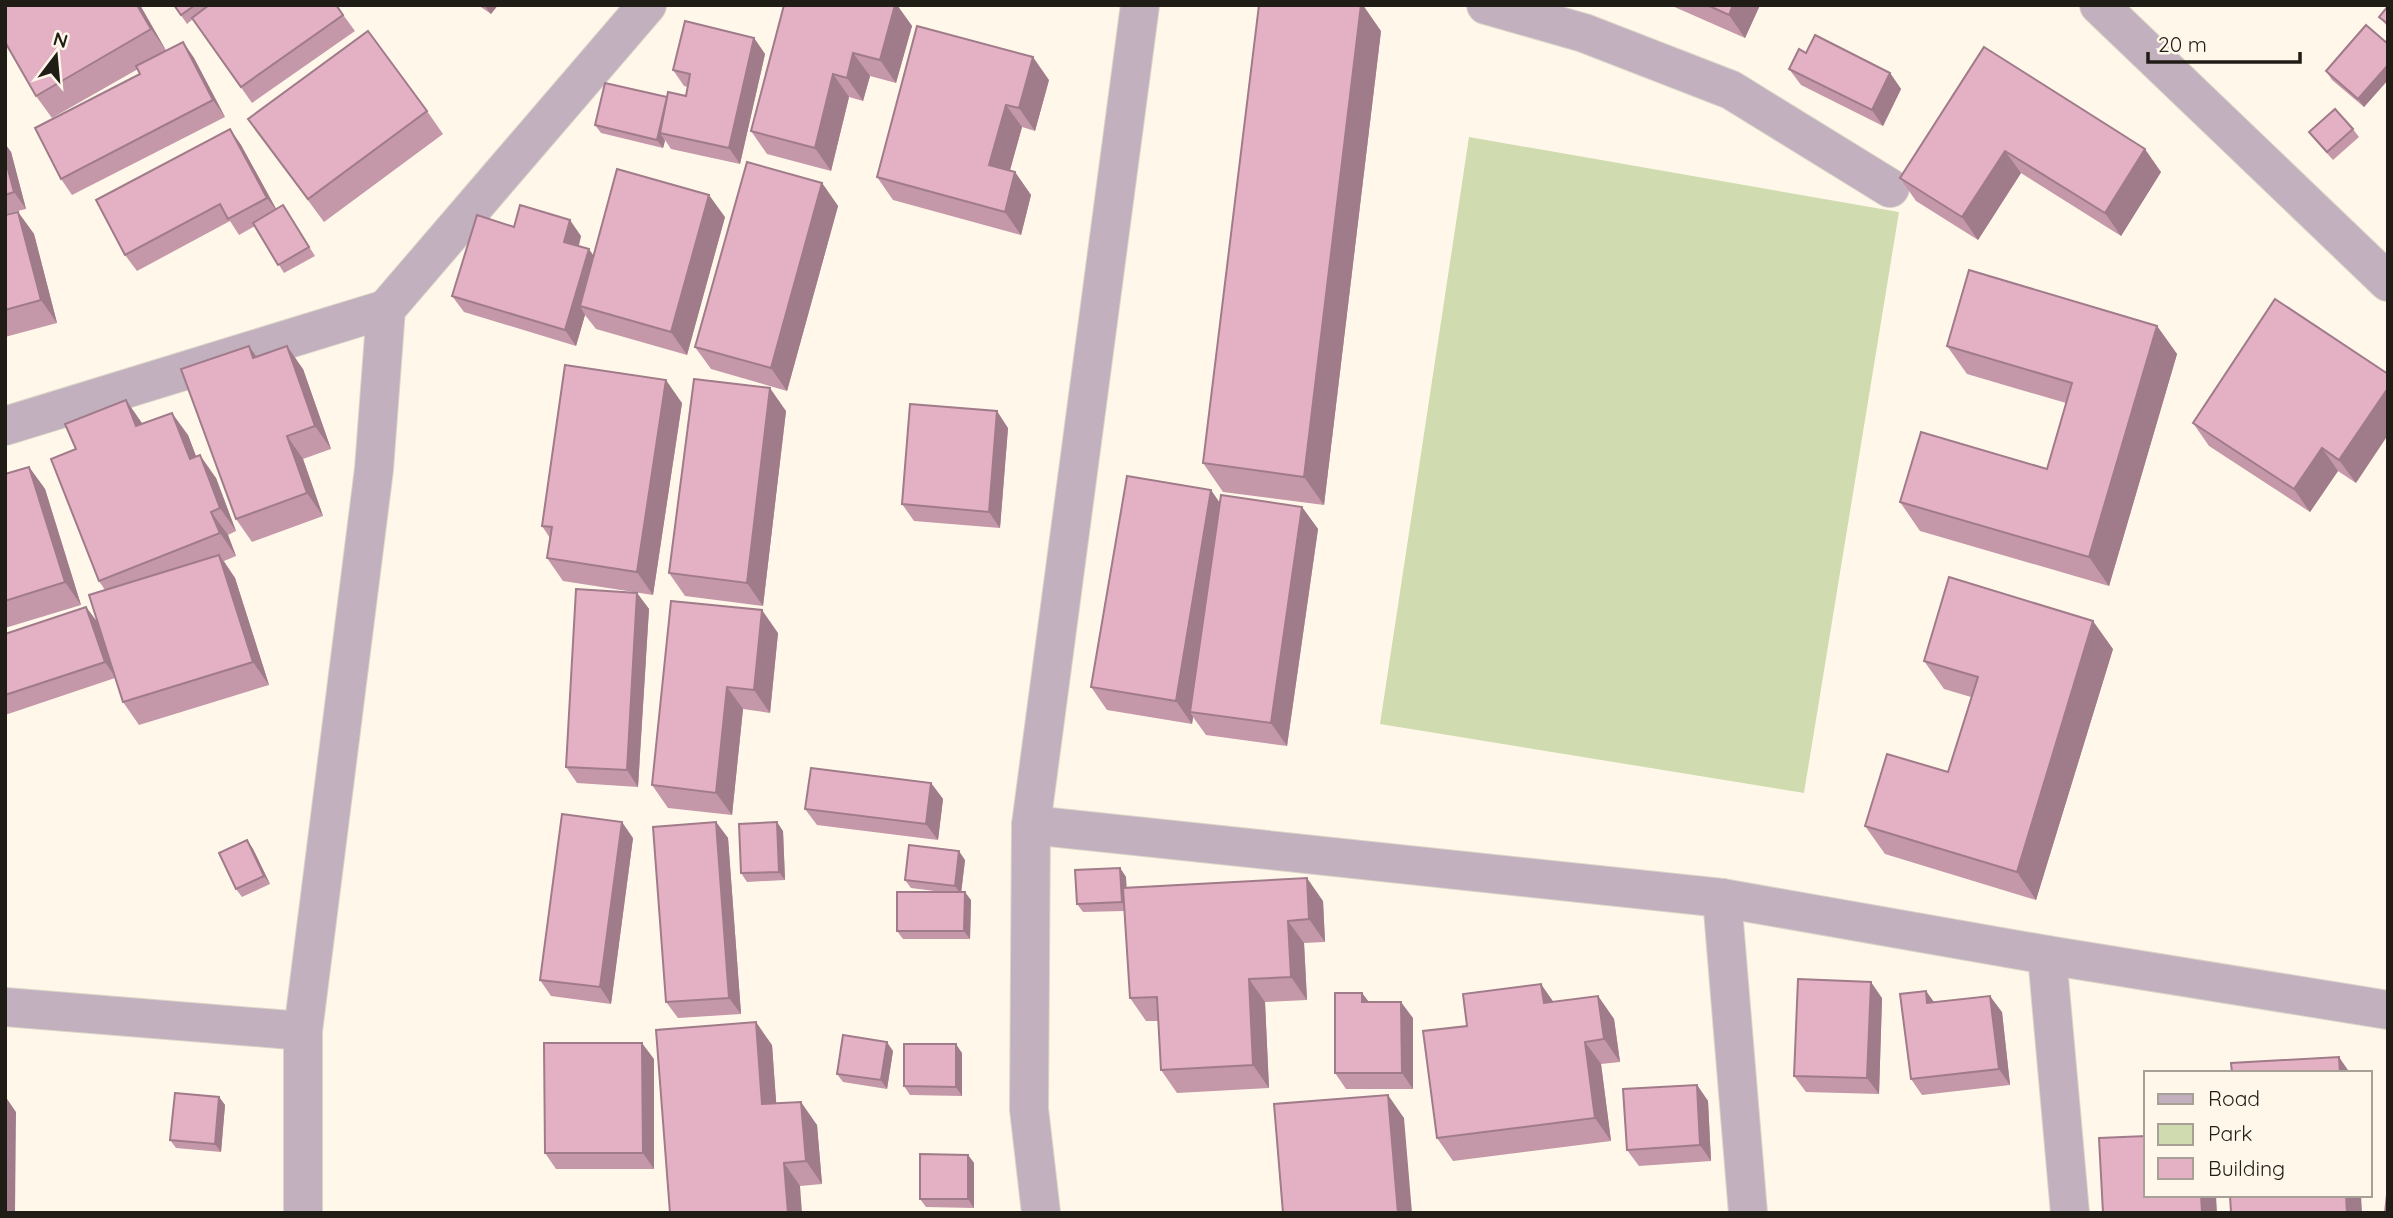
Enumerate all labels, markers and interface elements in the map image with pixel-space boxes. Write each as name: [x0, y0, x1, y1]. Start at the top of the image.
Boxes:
north arrow: [21, 21, 91, 91]
scale bar: [2148, 21, 2300, 65]
text: N: [51, 26, 71, 53]
text: 20 m: [2158, 31, 2207, 57]
legend: [2144, 1071, 2372, 1197]
text: Road: [2208, 1085, 2260, 1111]
text: Park: [2208, 1120, 2252, 1146]
text: Building: [2208, 1155, 2285, 1181]

